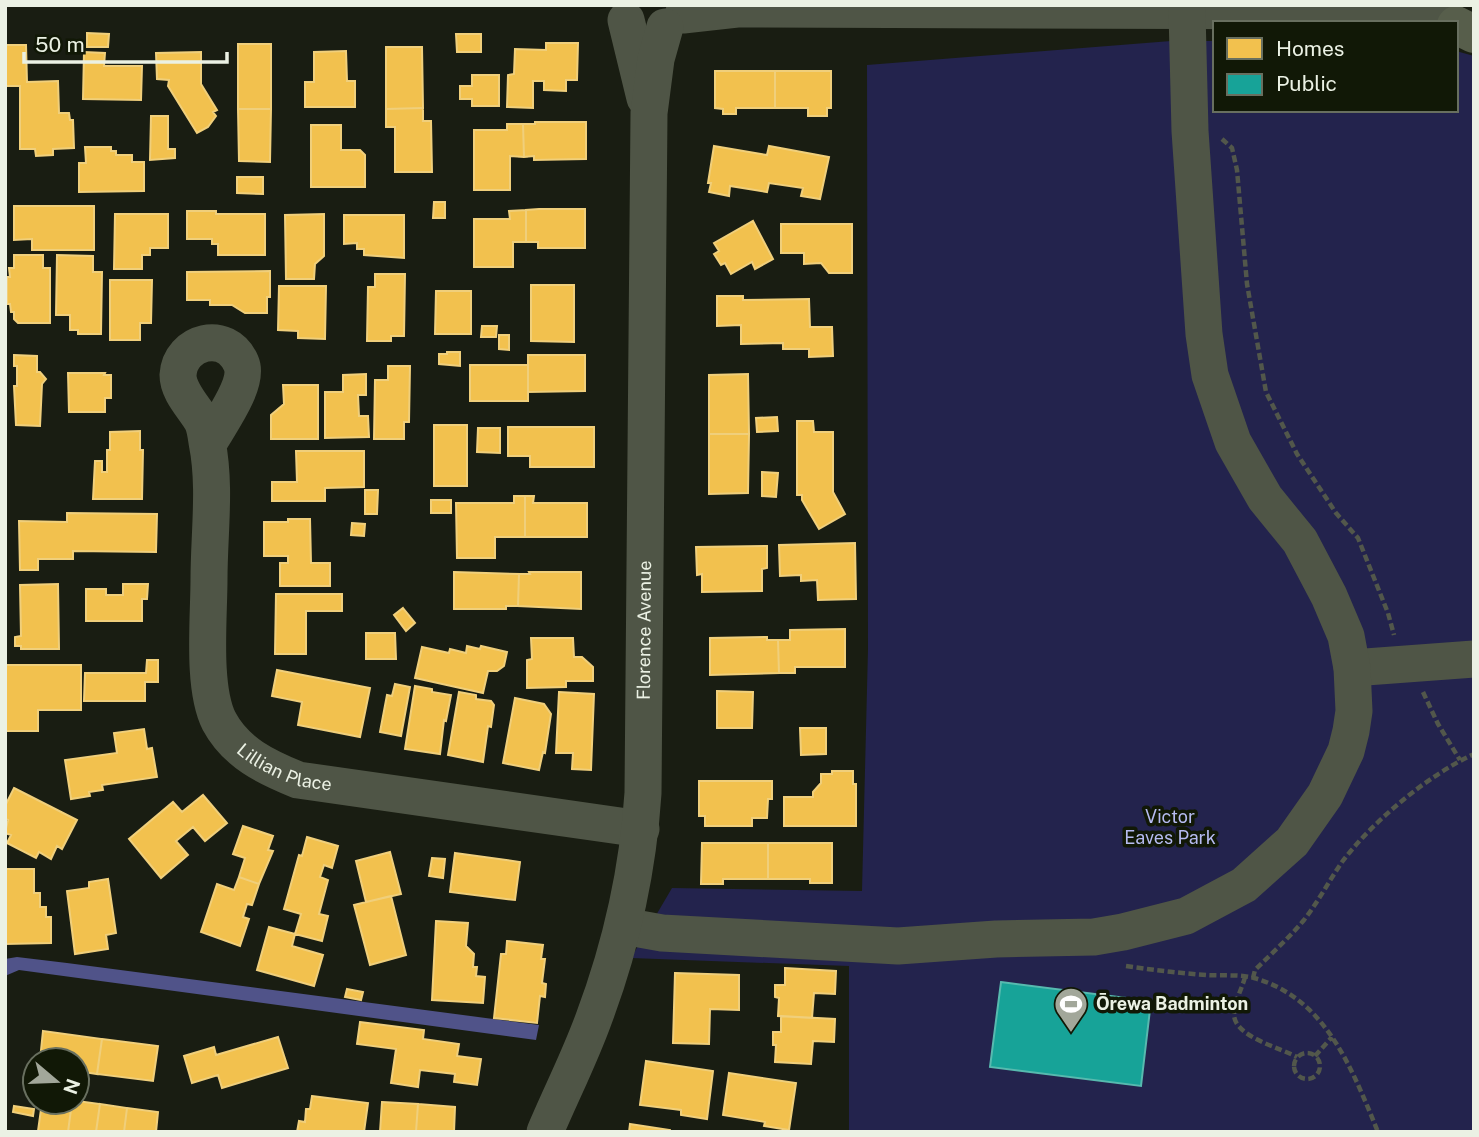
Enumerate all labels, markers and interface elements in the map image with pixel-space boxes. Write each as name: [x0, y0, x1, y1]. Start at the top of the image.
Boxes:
scale bar: [24, 21, 228, 65]
legend: [1213, 21, 1458, 112]
text: 50 m: [35, 32, 85, 57]
text: Homes: [1276, 36, 1344, 61]
text: Public: [1276, 71, 1337, 96]
street label: Florence Avenue: [633, 560, 655, 700]
street label: Lillian Place: [233, 739, 333, 795]
park label: Victor Eaves Park: [1124, 806, 1216, 848]
sports icon: Ōrewa Badminton: [1052, 985, 1090, 1034]
place label: Ōrewa Badminton: [1096, 993, 1248, 1014]
north arrow: [21, 1046, 91, 1116]
text: N: [59, 1076, 85, 1097]

